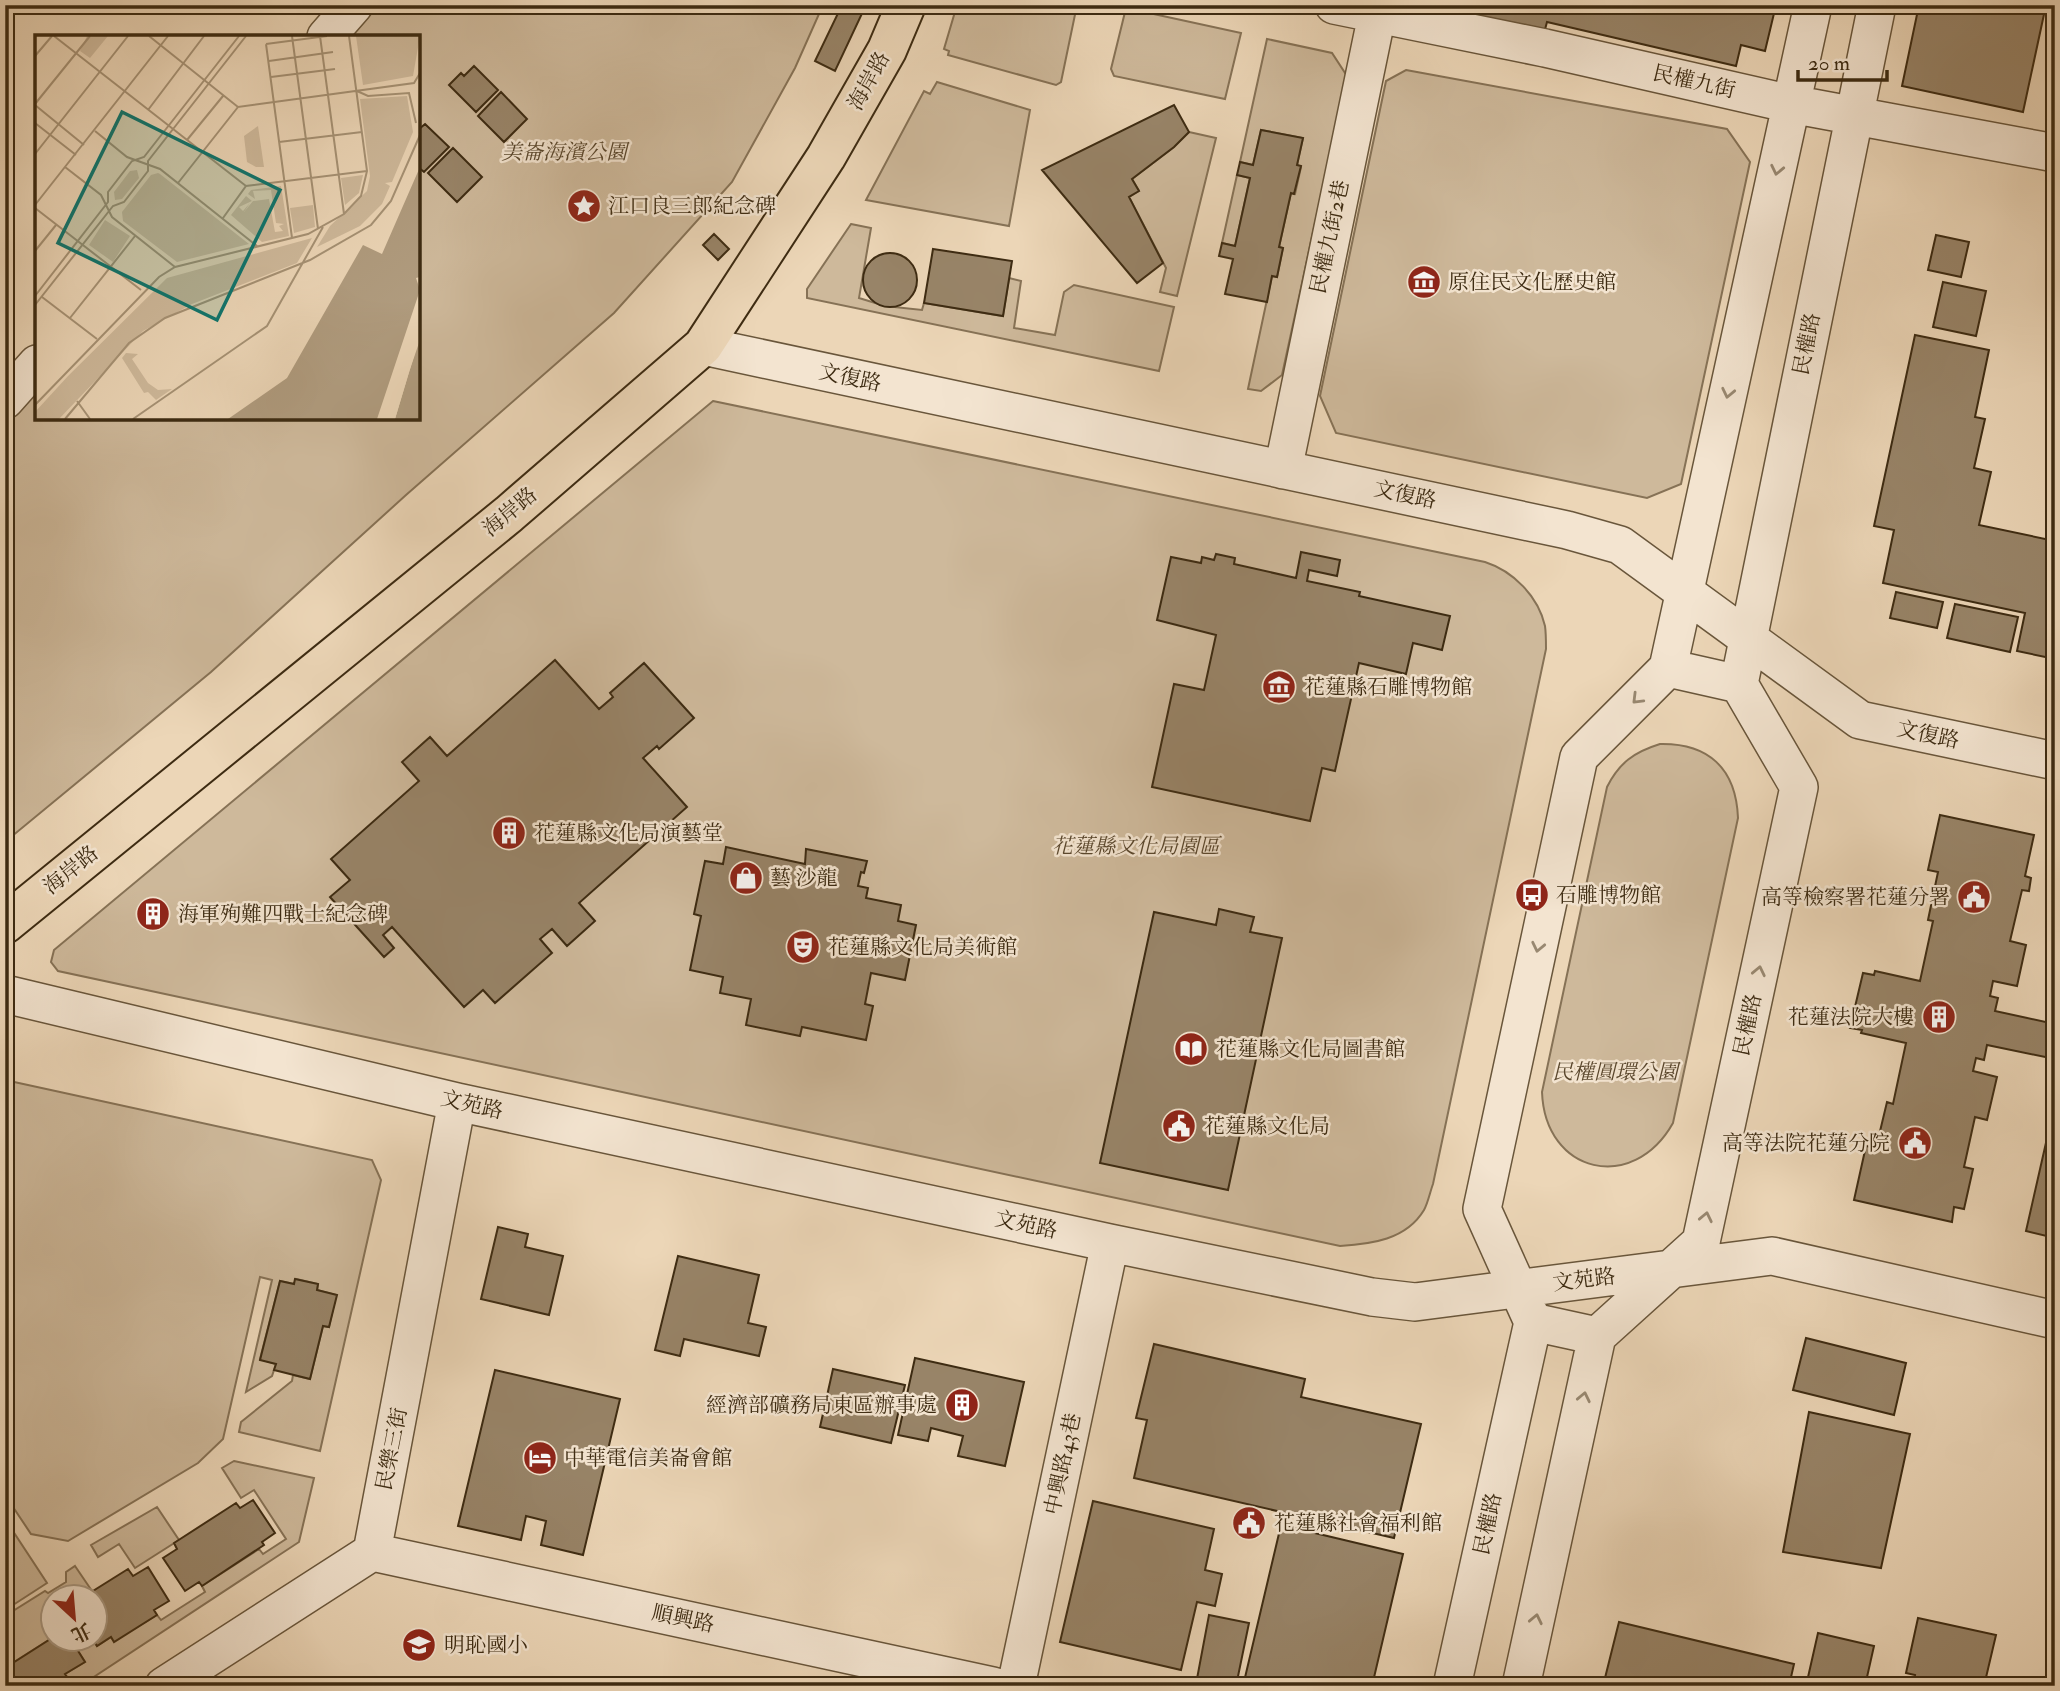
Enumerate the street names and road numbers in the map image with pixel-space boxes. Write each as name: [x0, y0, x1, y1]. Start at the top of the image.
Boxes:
street label: 海岸路: [842, 47, 896, 115]
street label: 民權九街: [1650, 59, 1738, 105]
street label: 民權九街2巷: [1305, 178, 1355, 296]
street label: 民權路: [1788, 311, 1826, 377]
street label: 文復路: [816, 358, 884, 398]
street label: 文復路: [1371, 475, 1439, 515]
street label: 海岸路: [477, 481, 543, 543]
street label: 文復路: [1894, 715, 1962, 755]
street label: 海岸路: [38, 840, 104, 900]
street label: 民權路: [1728, 991, 1768, 1059]
street label: 文苑路: [438, 1085, 506, 1125]
street label: 文苑路: [992, 1205, 1060, 1245]
street label: 文苑路: [1551, 1263, 1617, 1297]
street label: 民樂三街: [371, 1405, 413, 1493]
street label: 中興路43巷: [1039, 1411, 1087, 1517]
street label: 民權路: [1468, 1490, 1508, 1558]
street label: 順興路: [649, 1599, 717, 1639]

